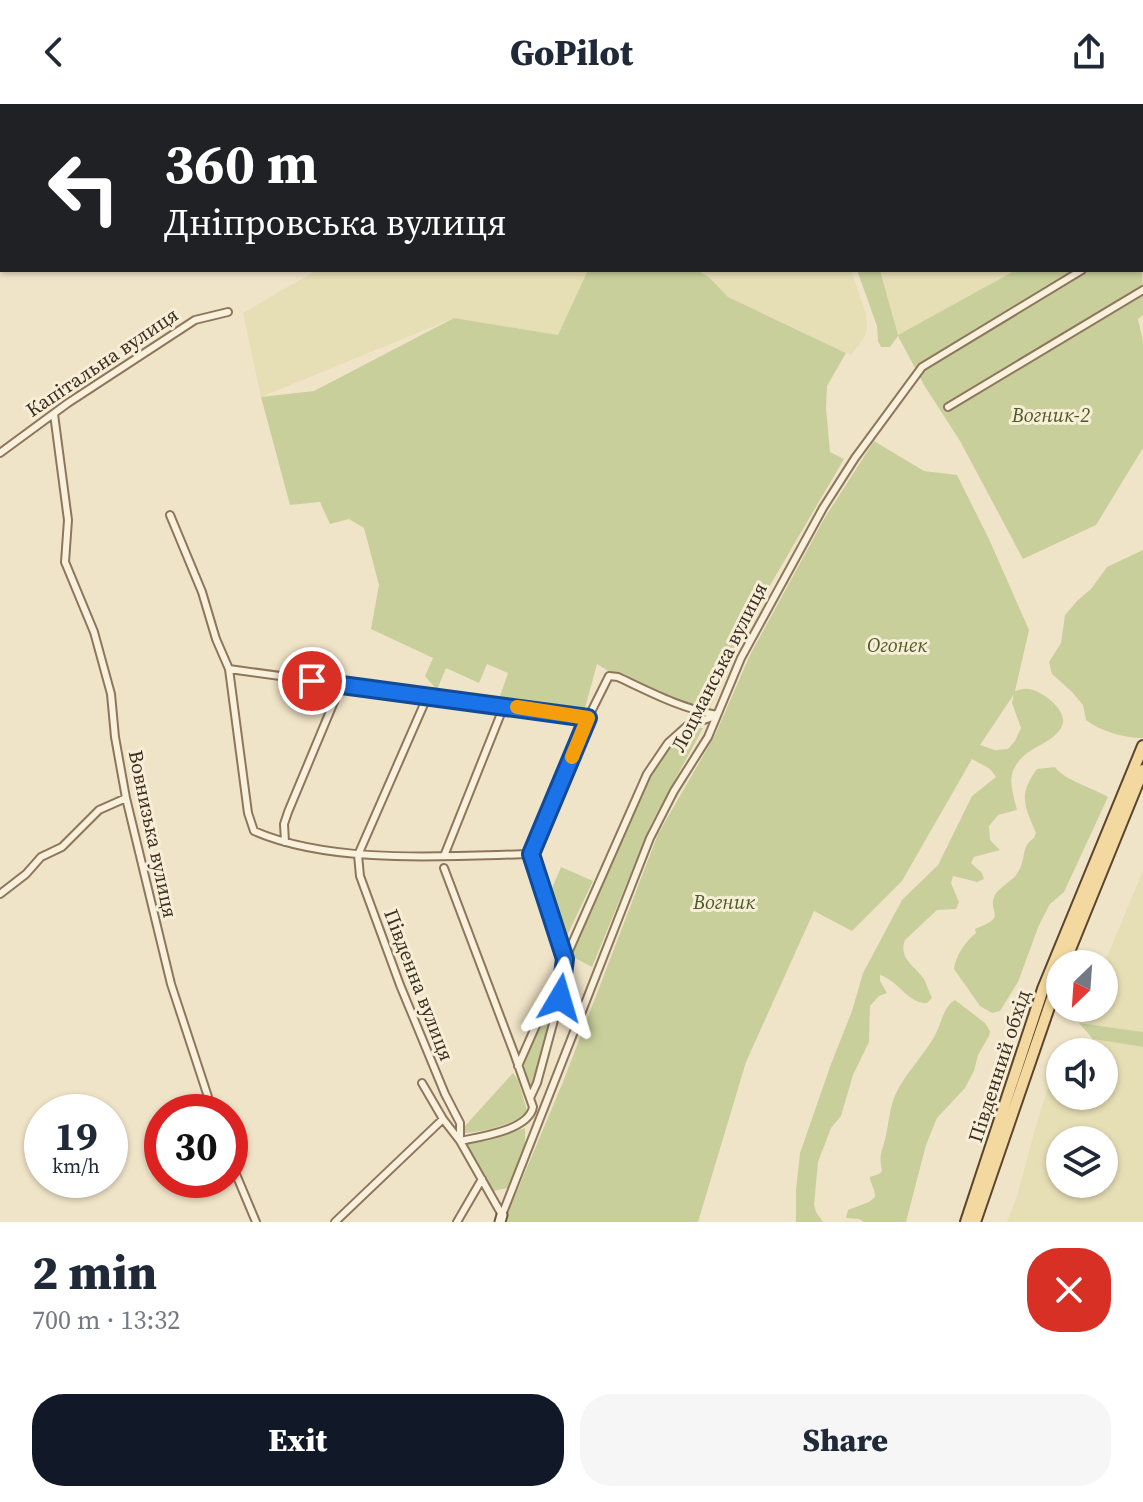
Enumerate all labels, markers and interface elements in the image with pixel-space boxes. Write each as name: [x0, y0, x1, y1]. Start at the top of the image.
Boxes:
text: GoPilot: [510, 28, 633, 77]
icon: back: [32, 30, 76, 74]
icon: share: [1067, 30, 1111, 74]
text: 360 m: [164, 125, 318, 202]
icon: left: [32, 136, 136, 240]
text: Дніпровська вулиця: [164, 198, 507, 247]
street label: Капітальна вулиця: [20, 301, 184, 423]
park label: Вогник-2: [1011, 401, 1090, 429]
street label: Лоцманська вулиця: [664, 577, 774, 757]
park label: Огонек: [867, 631, 927, 659]
pin: [278, 647, 346, 715]
icon: arrive: [290, 659, 334, 703]
street label: Вовнизька вулиця: [122, 748, 184, 920]
park label: Вогник: [692, 888, 755, 916]
street label: Південна вулиця: [377, 905, 461, 1065]
north arrow: [1046, 950, 1118, 1022]
map controls: [1046, 950, 1118, 1198]
position arrow: [518, 956, 602, 1040]
street label: Південний обхід: [961, 986, 1037, 1146]
button: sound: [1046, 1038, 1118, 1110]
speed limit sign: 30: [144, 1094, 248, 1198]
text: 19: [54, 1109, 98, 1163]
button: layers: [1046, 1126, 1118, 1198]
text: km/h: [52, 1152, 100, 1180]
text: 2 min: [32, 1239, 157, 1305]
button: close: [1027, 1248, 1111, 1332]
text: 700 m · 13:32: [32, 1302, 180, 1338]
button: Exit: [32, 1394, 564, 1486]
button: Share: [580, 1394, 1111, 1486]

